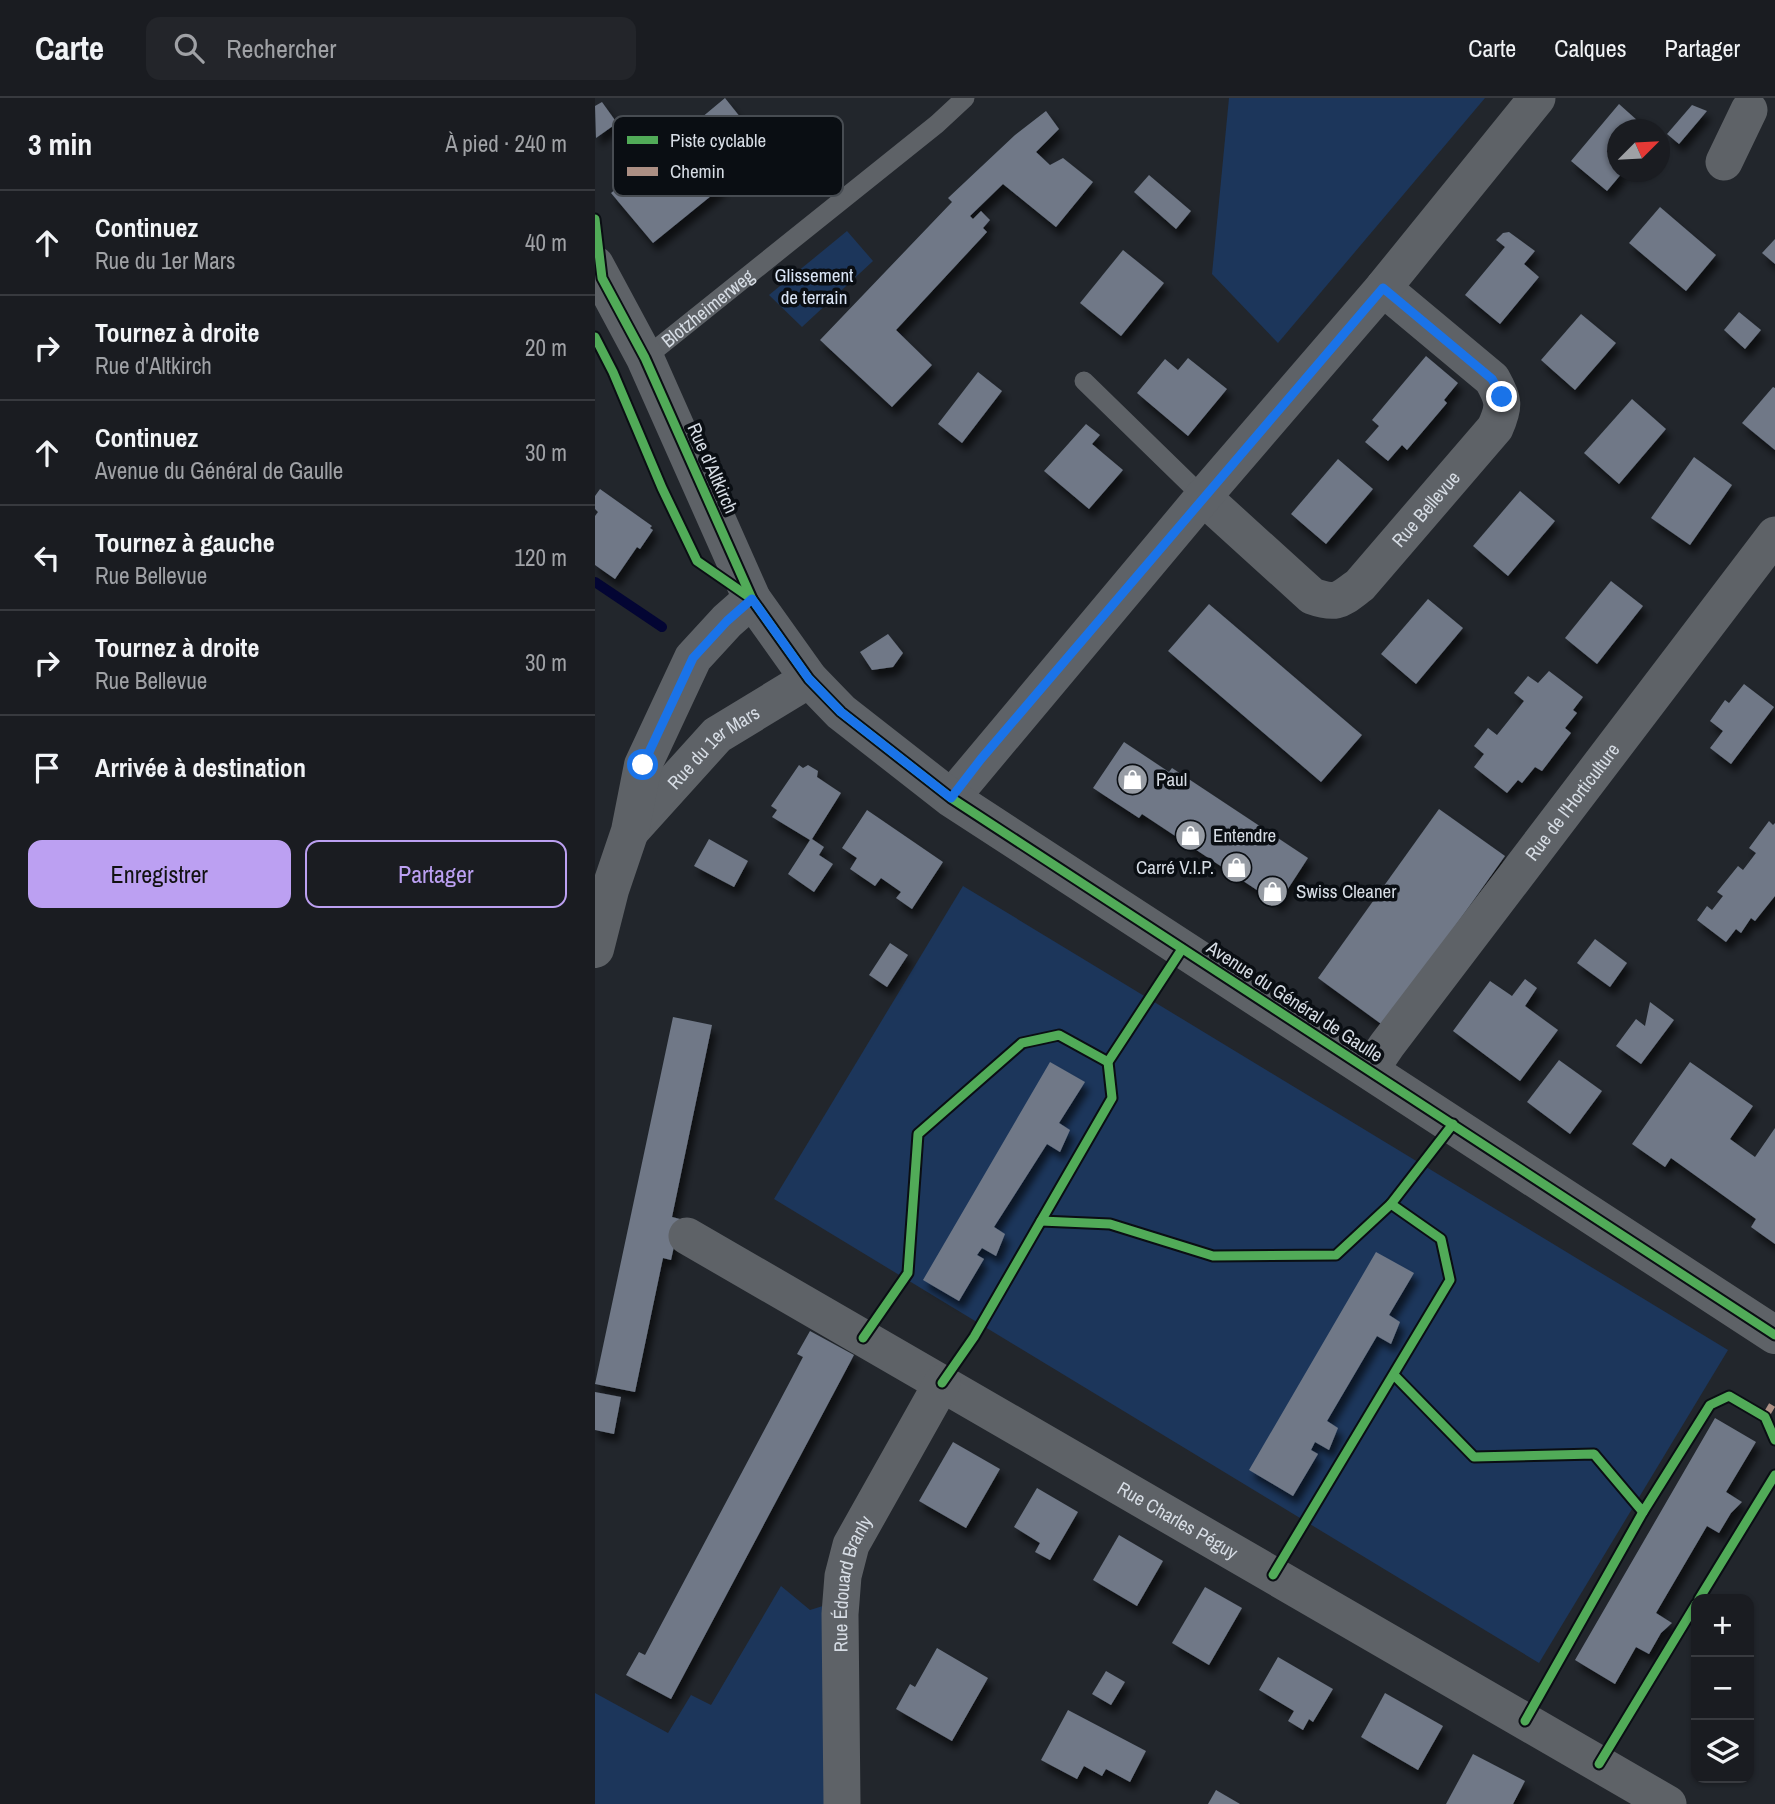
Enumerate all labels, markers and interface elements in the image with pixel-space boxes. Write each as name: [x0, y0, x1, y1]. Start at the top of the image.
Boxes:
search box: [146, 17, 636, 80]
text: Carte: [35, 26, 104, 70]
icon: search: [170, 29, 208, 67]
text: Rechercher: [226, 31, 336, 66]
text: Carte: [1468, 32, 1516, 64]
text: Calques: [1554, 32, 1627, 64]
text: Partager: [1665, 32, 1740, 64]
legend: [613, 116, 843, 196]
north arrow: [1607, 119, 1670, 182]
text: 3 min: [28, 124, 92, 164]
text: Piste cyclable: [670, 127, 766, 153]
text: À pied · 240 m: [445, 128, 567, 159]
text: Chemin: [670, 158, 725, 184]
text: Continuez: [95, 210, 198, 245]
icon: ahead: [28, 224, 66, 262]
text: 40 m: [525, 227, 567, 258]
text: Rue du 1er Mars: [95, 245, 235, 276]
park label: Glissement de terrain: [775, 262, 854, 310]
street label: Blotzheimerweg: [656, 263, 759, 353]
text: Tournez à droite: [95, 315, 259, 350]
icon: right: [28, 329, 66, 367]
text: 20 m: [525, 332, 567, 363]
text: Rue d'Altkirch: [95, 350, 212, 381]
route end: [1486, 381, 1517, 412]
street label: Rue d'Altkirch: [681, 419, 745, 517]
text: Continuez: [95, 420, 198, 455]
icon: ahead: [28, 434, 66, 472]
text: 30 m: [525, 437, 567, 468]
text: Avenue du Général de Gaulle: [95, 455, 343, 486]
street label: Rue Bellevue: [1386, 465, 1466, 552]
text: Tournez à gauche: [95, 525, 275, 560]
icon: left: [28, 539, 66, 577]
text: 120 m: [515, 542, 567, 573]
text: Rue Bellevue: [95, 560, 207, 591]
text: Tournez à droite: [95, 630, 259, 665]
icon: right: [28, 644, 66, 682]
text: 30 m: [525, 647, 567, 678]
text: Rue Bellevue: [95, 665, 207, 696]
street label: Rue du 1er Mars: [661, 699, 764, 795]
street label: Rue de l'Horticulture: [1519, 737, 1625, 866]
icon: arrive: [28, 749, 66, 787]
route start: [627, 749, 658, 780]
text: Arrivée à destination: [95, 750, 306, 785]
shop icon: Paul: [1116, 762, 1150, 796]
place label: Paul: [1156, 766, 1187, 792]
shop icon: Entendre: [1173, 818, 1207, 852]
place label: Entendre: [1213, 822, 1276, 848]
button: Enregistrer: [28, 840, 291, 908]
button: Partager: [305, 840, 567, 908]
shop icon: Carré V.I.P.: [1220, 850, 1254, 884]
place label: Carré V.I.P.: [1136, 854, 1214, 880]
shop icon: Swiss Cleaner: [1256, 874, 1290, 908]
place label: Swiss Cleaner: [1296, 878, 1397, 904]
street label: Avenue du Général de Gaulle: [1201, 934, 1388, 1068]
street label: Rue Charles Péguy: [1113, 1475, 1243, 1565]
street label: Rue Édouard Branly: [827, 1510, 878, 1652]
map controls: [1691, 1594, 1754, 1783]
button: +: [1691, 1594, 1754, 1657]
button: −: [1691, 1657, 1754, 1720]
button: layers: [1691, 1720, 1754, 1783]

